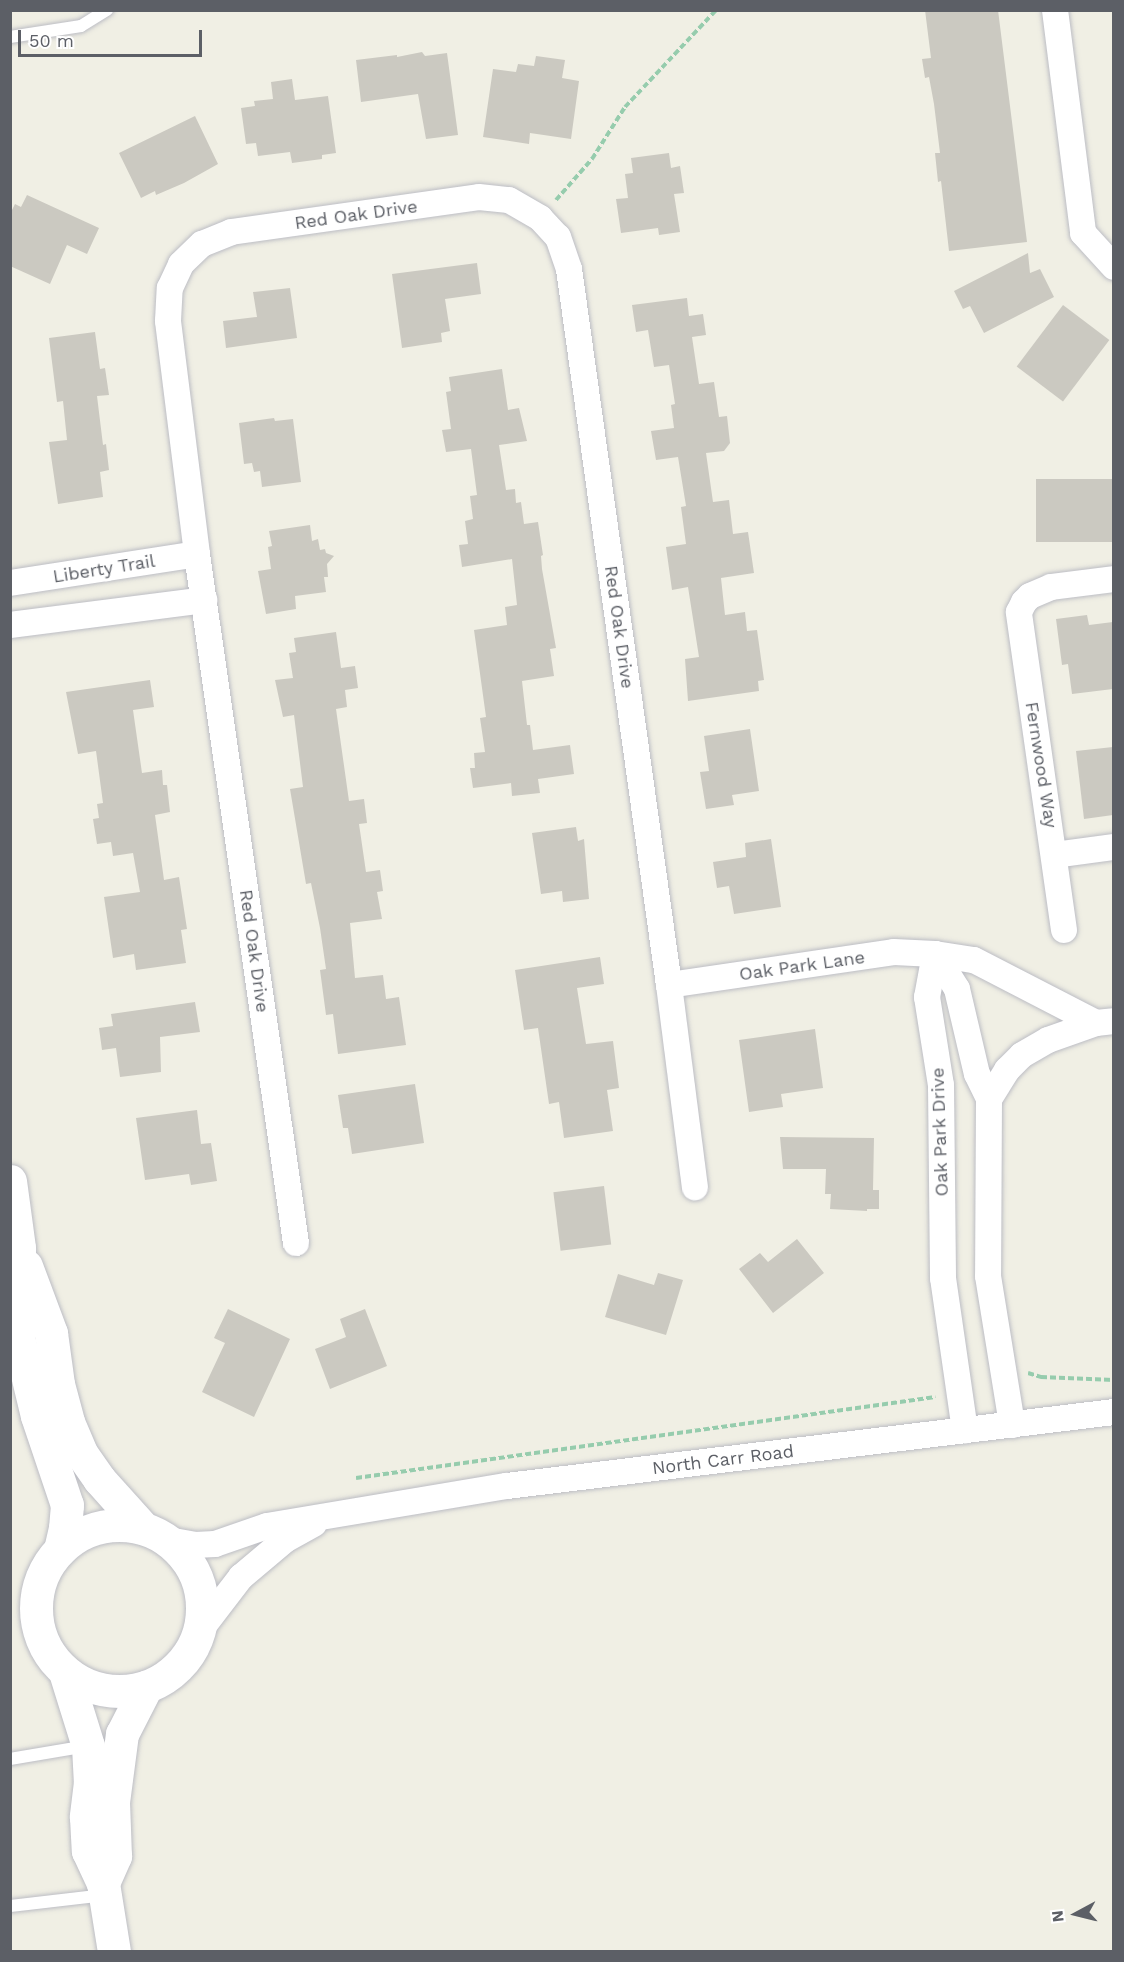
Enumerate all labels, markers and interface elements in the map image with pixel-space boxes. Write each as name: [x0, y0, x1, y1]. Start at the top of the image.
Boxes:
scale bar: [21, 18, 206, 56]
text: 50 m: [29, 30, 74, 51]
street label: Red Oak Drive: [293, 196, 419, 234]
street label: Liberty Trail: [51, 550, 157, 588]
street label: Red Oak Drive: [600, 564, 638, 690]
street label: Fernwood Way: [1020, 700, 1062, 830]
street label: Red Oak Drive: [235, 888, 273, 1014]
street label: Oak Park Lane: [737, 946, 867, 986]
street label: Oak Park Drive: [927, 1067, 953, 1197]
street label: North Carr Road: [651, 1441, 795, 1479]
north arrow: [1046, 1884, 1106, 1944]
text: N: [1047, 1909, 1068, 1923]

